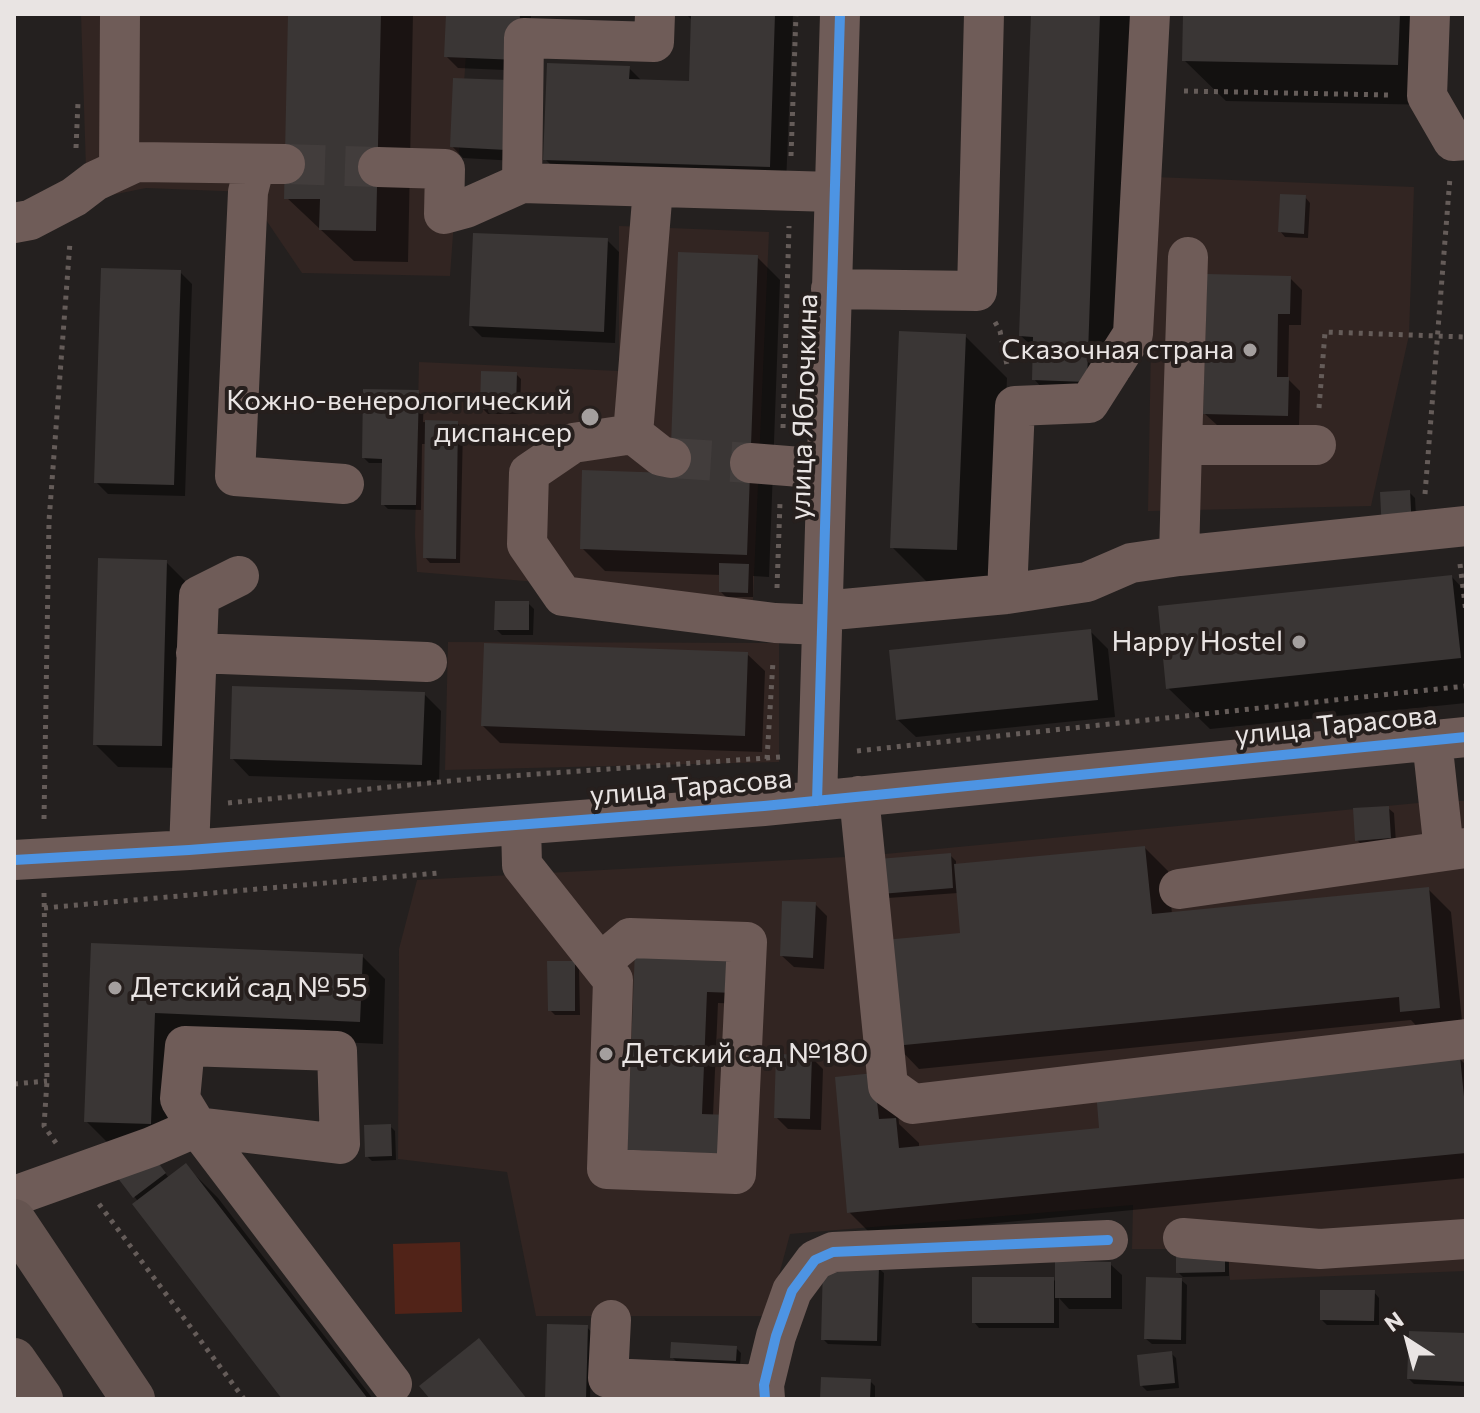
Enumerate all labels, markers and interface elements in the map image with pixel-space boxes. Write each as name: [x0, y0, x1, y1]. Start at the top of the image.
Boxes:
street label: улица Яблочкина: [783, 293, 825, 521]
place label: Сказочная страна: [1001, 333, 1234, 367]
marker: Сказочная страна: [1241, 341, 1259, 359]
place label: Кожно-венерологический диспансер: [226, 384, 572, 450]
marker: Кожно-венерологический диспансер: [579, 406, 601, 428]
place label: Happy Hostel: [1111, 625, 1283, 659]
marker: Happy Hostel: [1290, 633, 1308, 651]
street label: улица Тарасова: [1233, 698, 1439, 752]
street label: улица Тарасова: [589, 761, 793, 813]
place label: Детский сад № 55: [131, 971, 367, 1005]
marker: Детский сад № 55: [106, 979, 124, 997]
place label: Детский сад №180: [622, 1037, 868, 1071]
marker: Детский сад №180: [597, 1045, 615, 1063]
north arrow: [1368, 1301, 1448, 1381]
text: N: [1379, 1305, 1408, 1337]

